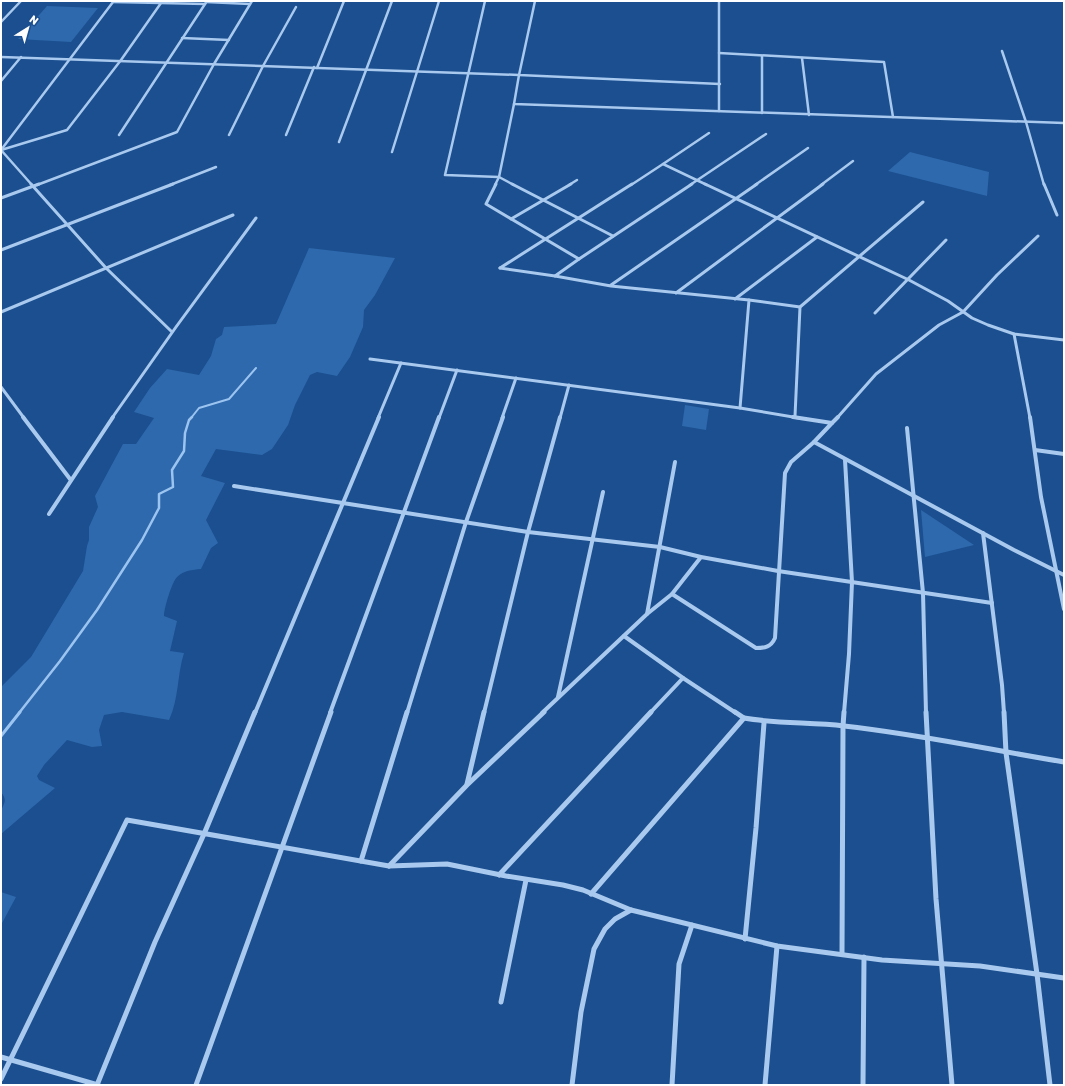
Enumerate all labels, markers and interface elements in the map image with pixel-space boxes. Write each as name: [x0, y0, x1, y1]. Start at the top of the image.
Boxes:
north arrow: [8, 8, 48, 48]
text: N: [27, 13, 41, 28]

